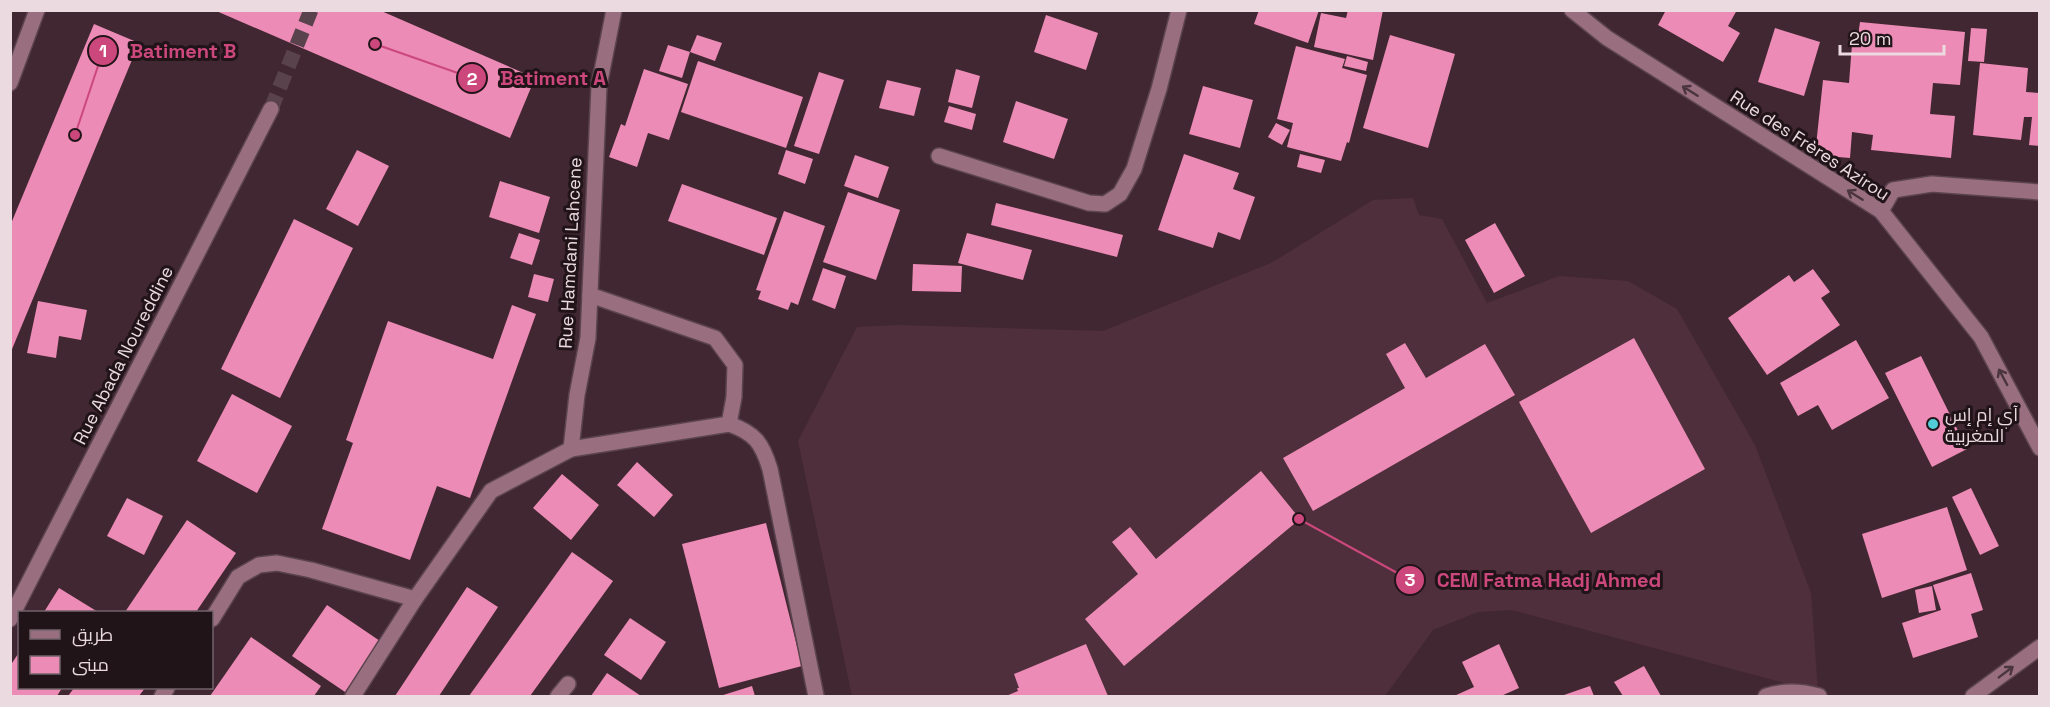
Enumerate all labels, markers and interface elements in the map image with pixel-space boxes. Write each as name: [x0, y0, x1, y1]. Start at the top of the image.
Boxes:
scale bar: [1840, 18, 1944, 56]
text: 20 m: [1849, 27, 1892, 50]
callout: Batiment B: [88, 32, 248, 70]
text: Batiment B: [130, 38, 236, 64]
text: 1: [99, 39, 107, 62]
callout: Batiment A: [457, 59, 618, 97]
text: Batiment A: [500, 65, 606, 91]
text: 2: [467, 67, 478, 90]
one-way arrow: [1682, 84, 1699, 96]
street label: Rue des Frères Azirou: [1726, 85, 1894, 205]
street label: Rue Hamdani Lahcene: [554, 157, 586, 349]
one-way arrow: [1847, 189, 1864, 201]
street label: Rue Abada Noureddine: [68, 262, 178, 448]
one-way arrow: [1997, 369, 2008, 387]
place label: آي إم إس المغربية: [1945, 403, 2018, 447]
marker: آي إم إس المغربية: [1926, 417, 1940, 431]
callout: CEM Fatma Hadj Ahmed: [1395, 561, 1674, 599]
text: CEM Fatma Hadj Ahmed: [1437, 567, 1661, 593]
text: 3: [1405, 568, 1416, 591]
legend: [18, 611, 213, 689]
text: طريق: [72, 623, 113, 647]
text: مبنى: [72, 653, 109, 676]
one-way arrow: [1998, 665, 2014, 678]

